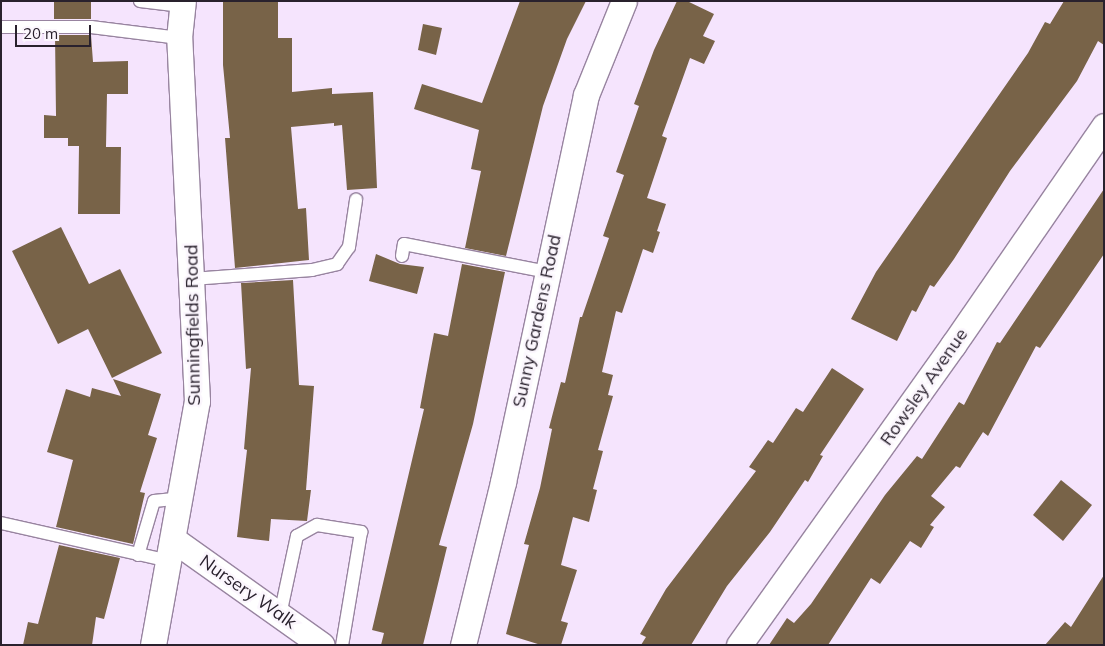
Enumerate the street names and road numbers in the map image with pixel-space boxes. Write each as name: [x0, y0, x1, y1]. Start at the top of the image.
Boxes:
street label: Sunny Gardens Road: [508, 233, 566, 409]
street label: Sunningfields Road: [181, 244, 205, 406]
street label: Rowsley Avenue: [876, 324, 972, 450]
street label: Nursery Walk: [195, 551, 301, 633]

